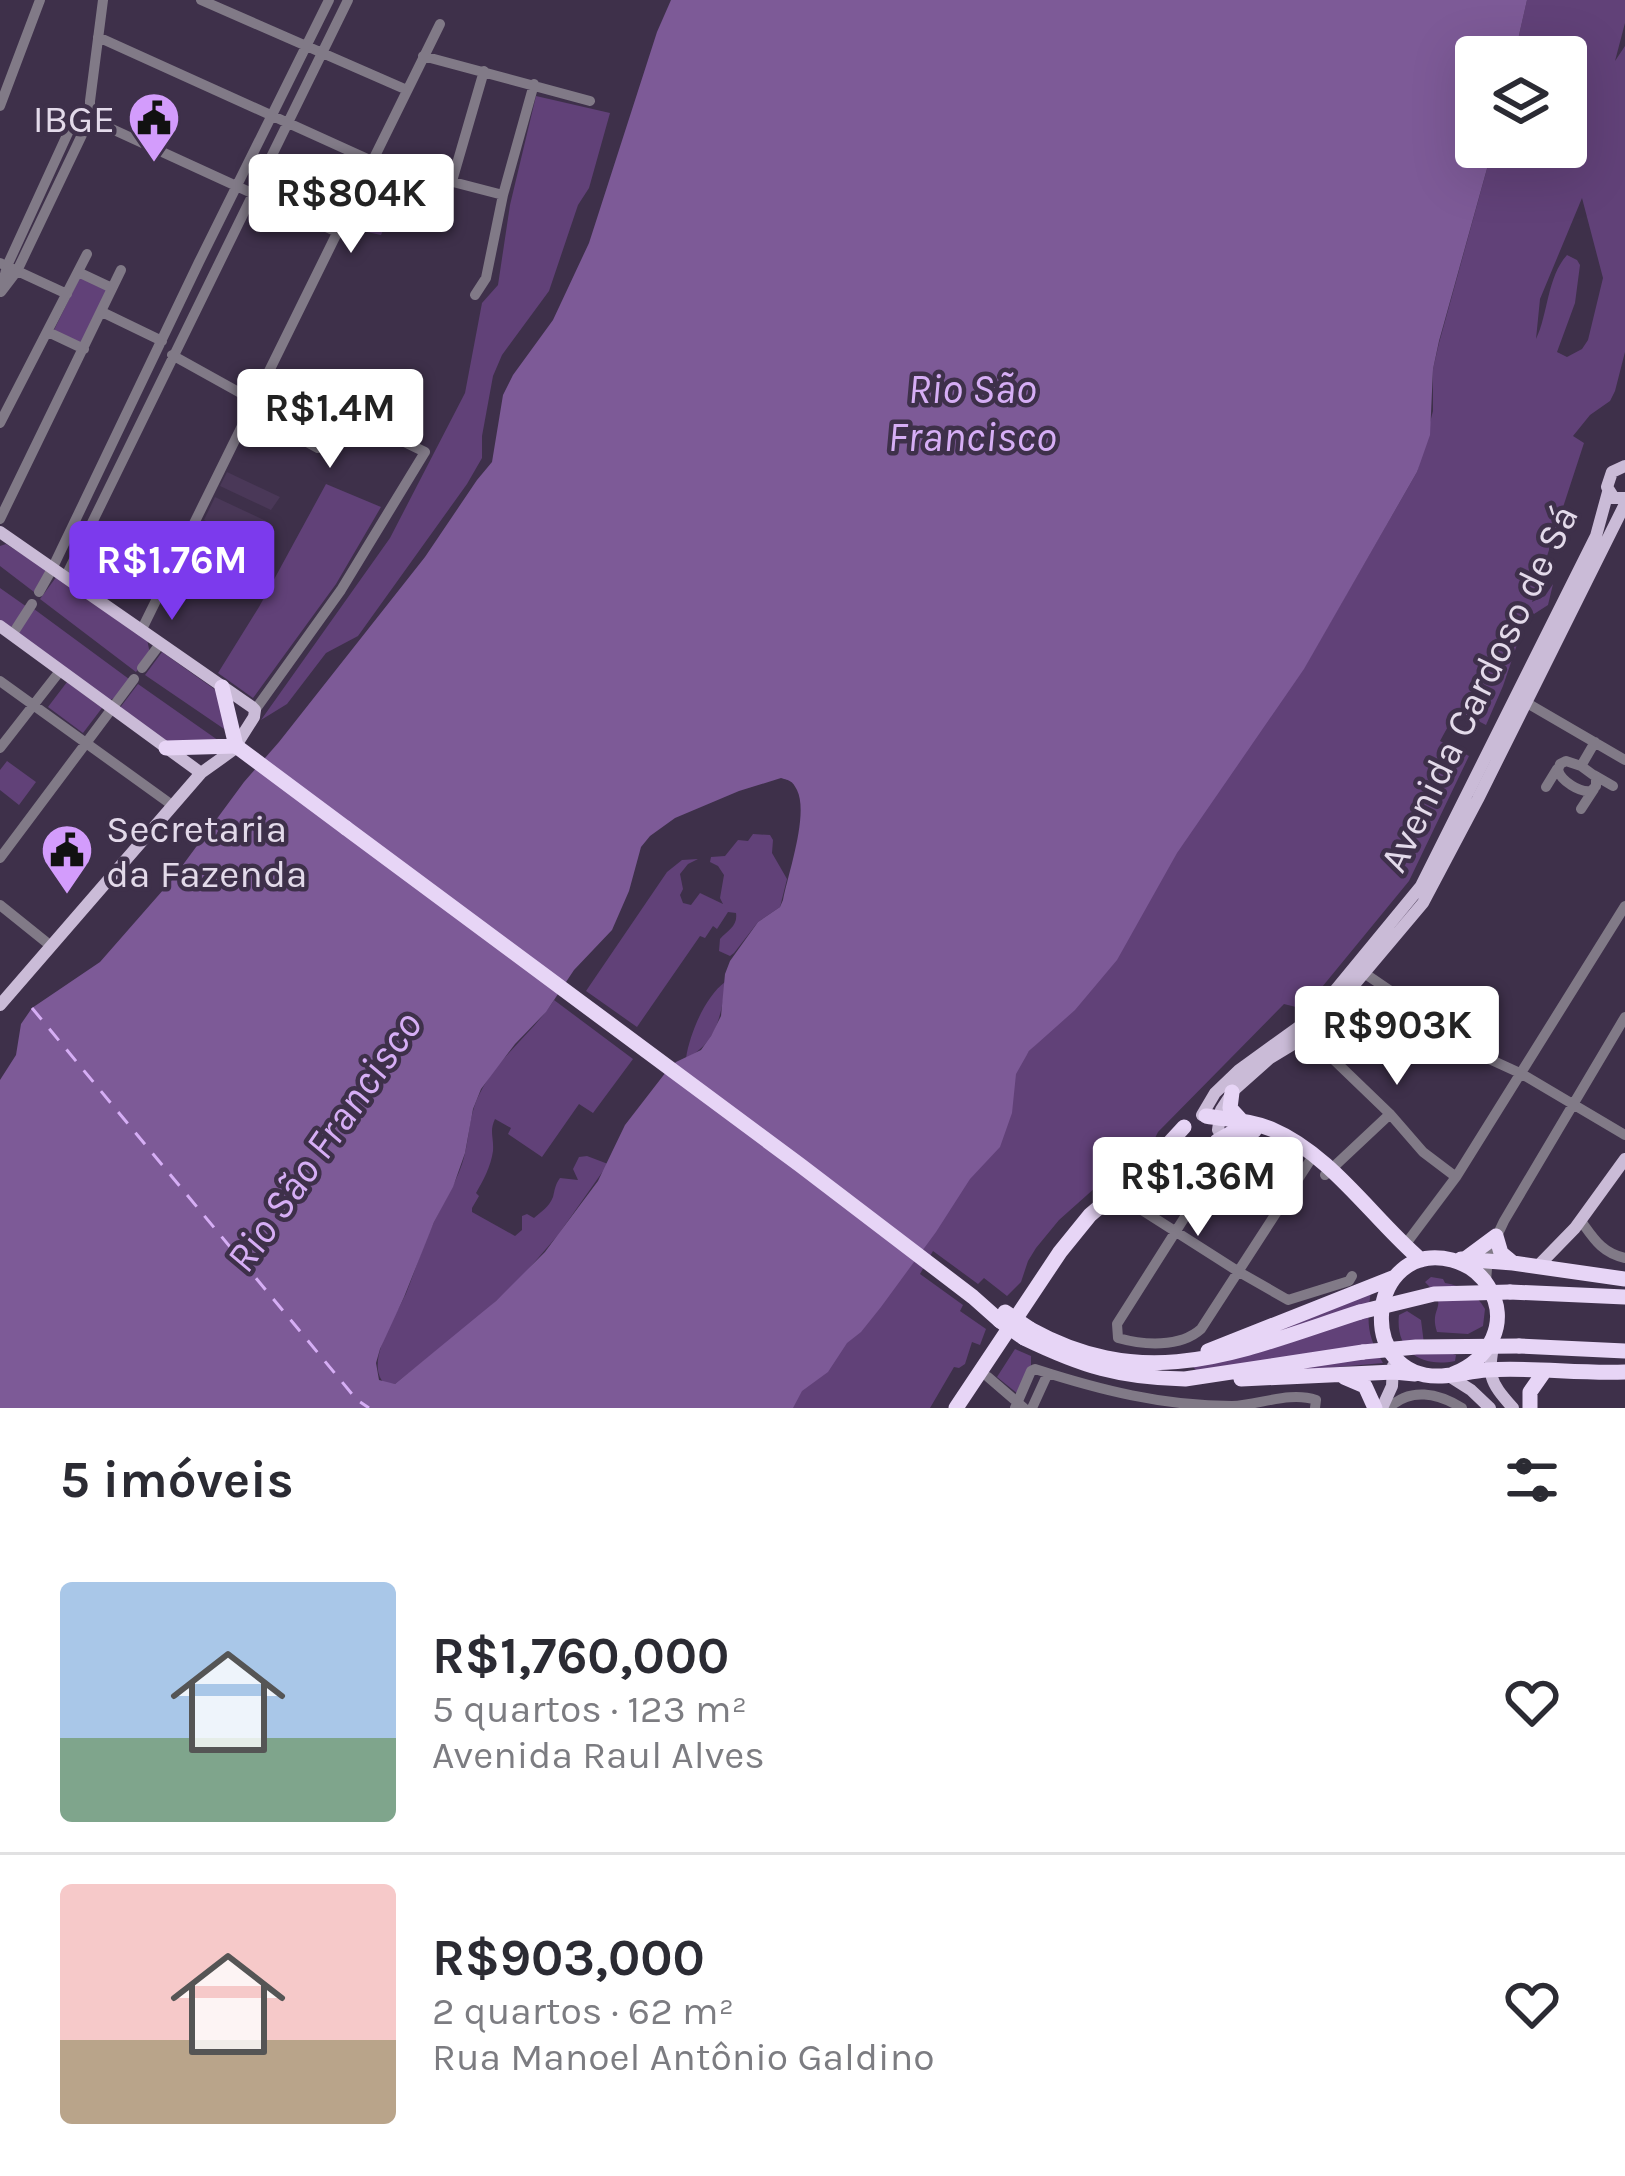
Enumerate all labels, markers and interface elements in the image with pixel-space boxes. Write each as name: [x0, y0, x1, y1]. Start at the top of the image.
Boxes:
map controls: [1455, 36, 1587, 168]
button: layers: [1455, 36, 1587, 168]
public building icon: IBGE: [126, 90, 182, 164]
place label: IBGE: [33, 96, 115, 142]
pin: R$804K: [253, 154, 449, 256]
text: R$804K: [276, 170, 426, 216]
water label: Rio São Francisco: [888, 364, 1057, 462]
pin: R$1.4M: [232, 369, 428, 471]
text: R$1.4M: [264, 385, 396, 431]
street label: Avenida Cardoso de Sá: [1370, 497, 1588, 879]
pin: R$1.76M: [61, 521, 283, 623]
text: R$1.76M: [96, 537, 248, 583]
place label: Secretaria da Fazenda: [106, 806, 307, 897]
public building icon: Secretaria da Fazenda: [39, 822, 95, 896]
pin: R$903K: [1299, 986, 1495, 1088]
water label: Rio São Francisco: [215, 1001, 432, 1281]
text: R$903K: [1322, 1002, 1472, 1048]
pin: R$1.36M: [1087, 1137, 1309, 1239]
text: R$1.36M: [1120, 1153, 1276, 1199]
icon: filters: [1499, 1447, 1565, 1513]
text: 5 imóveis: [60, 1450, 294, 1510]
text: R$1,760,000: [432, 1626, 729, 1686]
icon: home: [156, 1630, 300, 1774]
icon: heart: [1499, 1669, 1565, 1735]
text: 5 quartos · 123 m²: [432, 1686, 747, 1732]
text: Avenida Raul Alves: [432, 1732, 765, 1778]
text: R$903,000: [432, 1928, 705, 1988]
icon: home: [156, 1932, 300, 2076]
icon: heart: [1499, 1971, 1565, 2037]
text: 2 quartos · 62 m²: [432, 1988, 734, 2034]
text: Rua Manoel Antônio Galdino: [432, 2034, 935, 2080]

